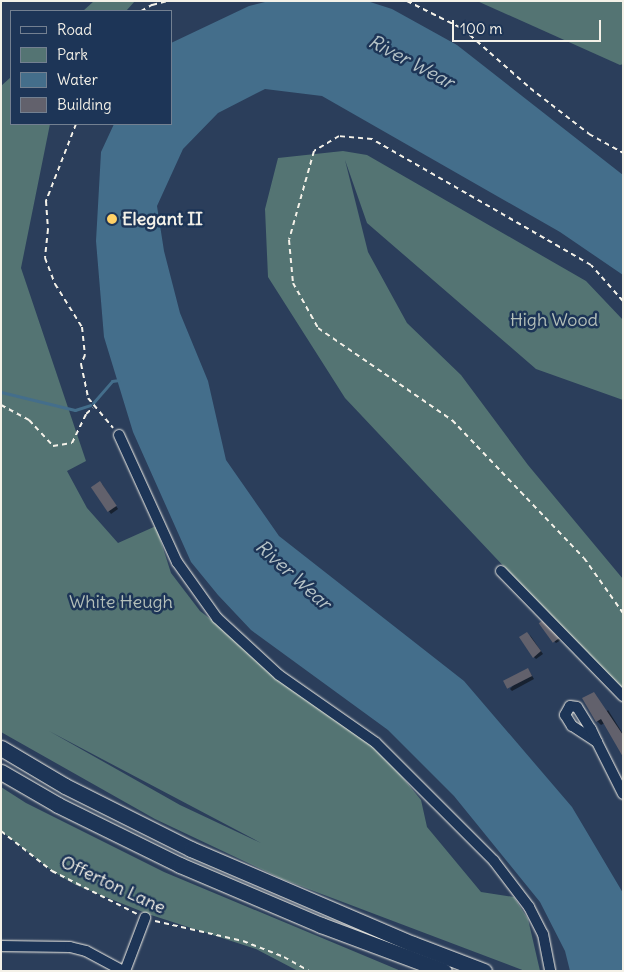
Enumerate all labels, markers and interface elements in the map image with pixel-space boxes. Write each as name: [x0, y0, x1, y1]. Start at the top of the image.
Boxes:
legend: [10, 10, 172, 125]
scale bar: [454, 10, 603, 42]
text: 100 m: [460, 19, 502, 38]
text: Road: [57, 20, 92, 39]
water label: River Wear: [364, 30, 458, 94]
text: Park: [57, 45, 88, 64]
text: Water: [57, 70, 98, 89]
text: Building: [57, 95, 112, 114]
place label: Elegant II: [122, 208, 203, 230]
marker: Elegant II: [106, 213, 118, 225]
park label: High Wood: [510, 309, 598, 331]
water label: River Wear: [251, 535, 335, 615]
park label: White Heugh: [69, 591, 173, 613]
street label: Offerton Lane: [57, 851, 169, 919]

